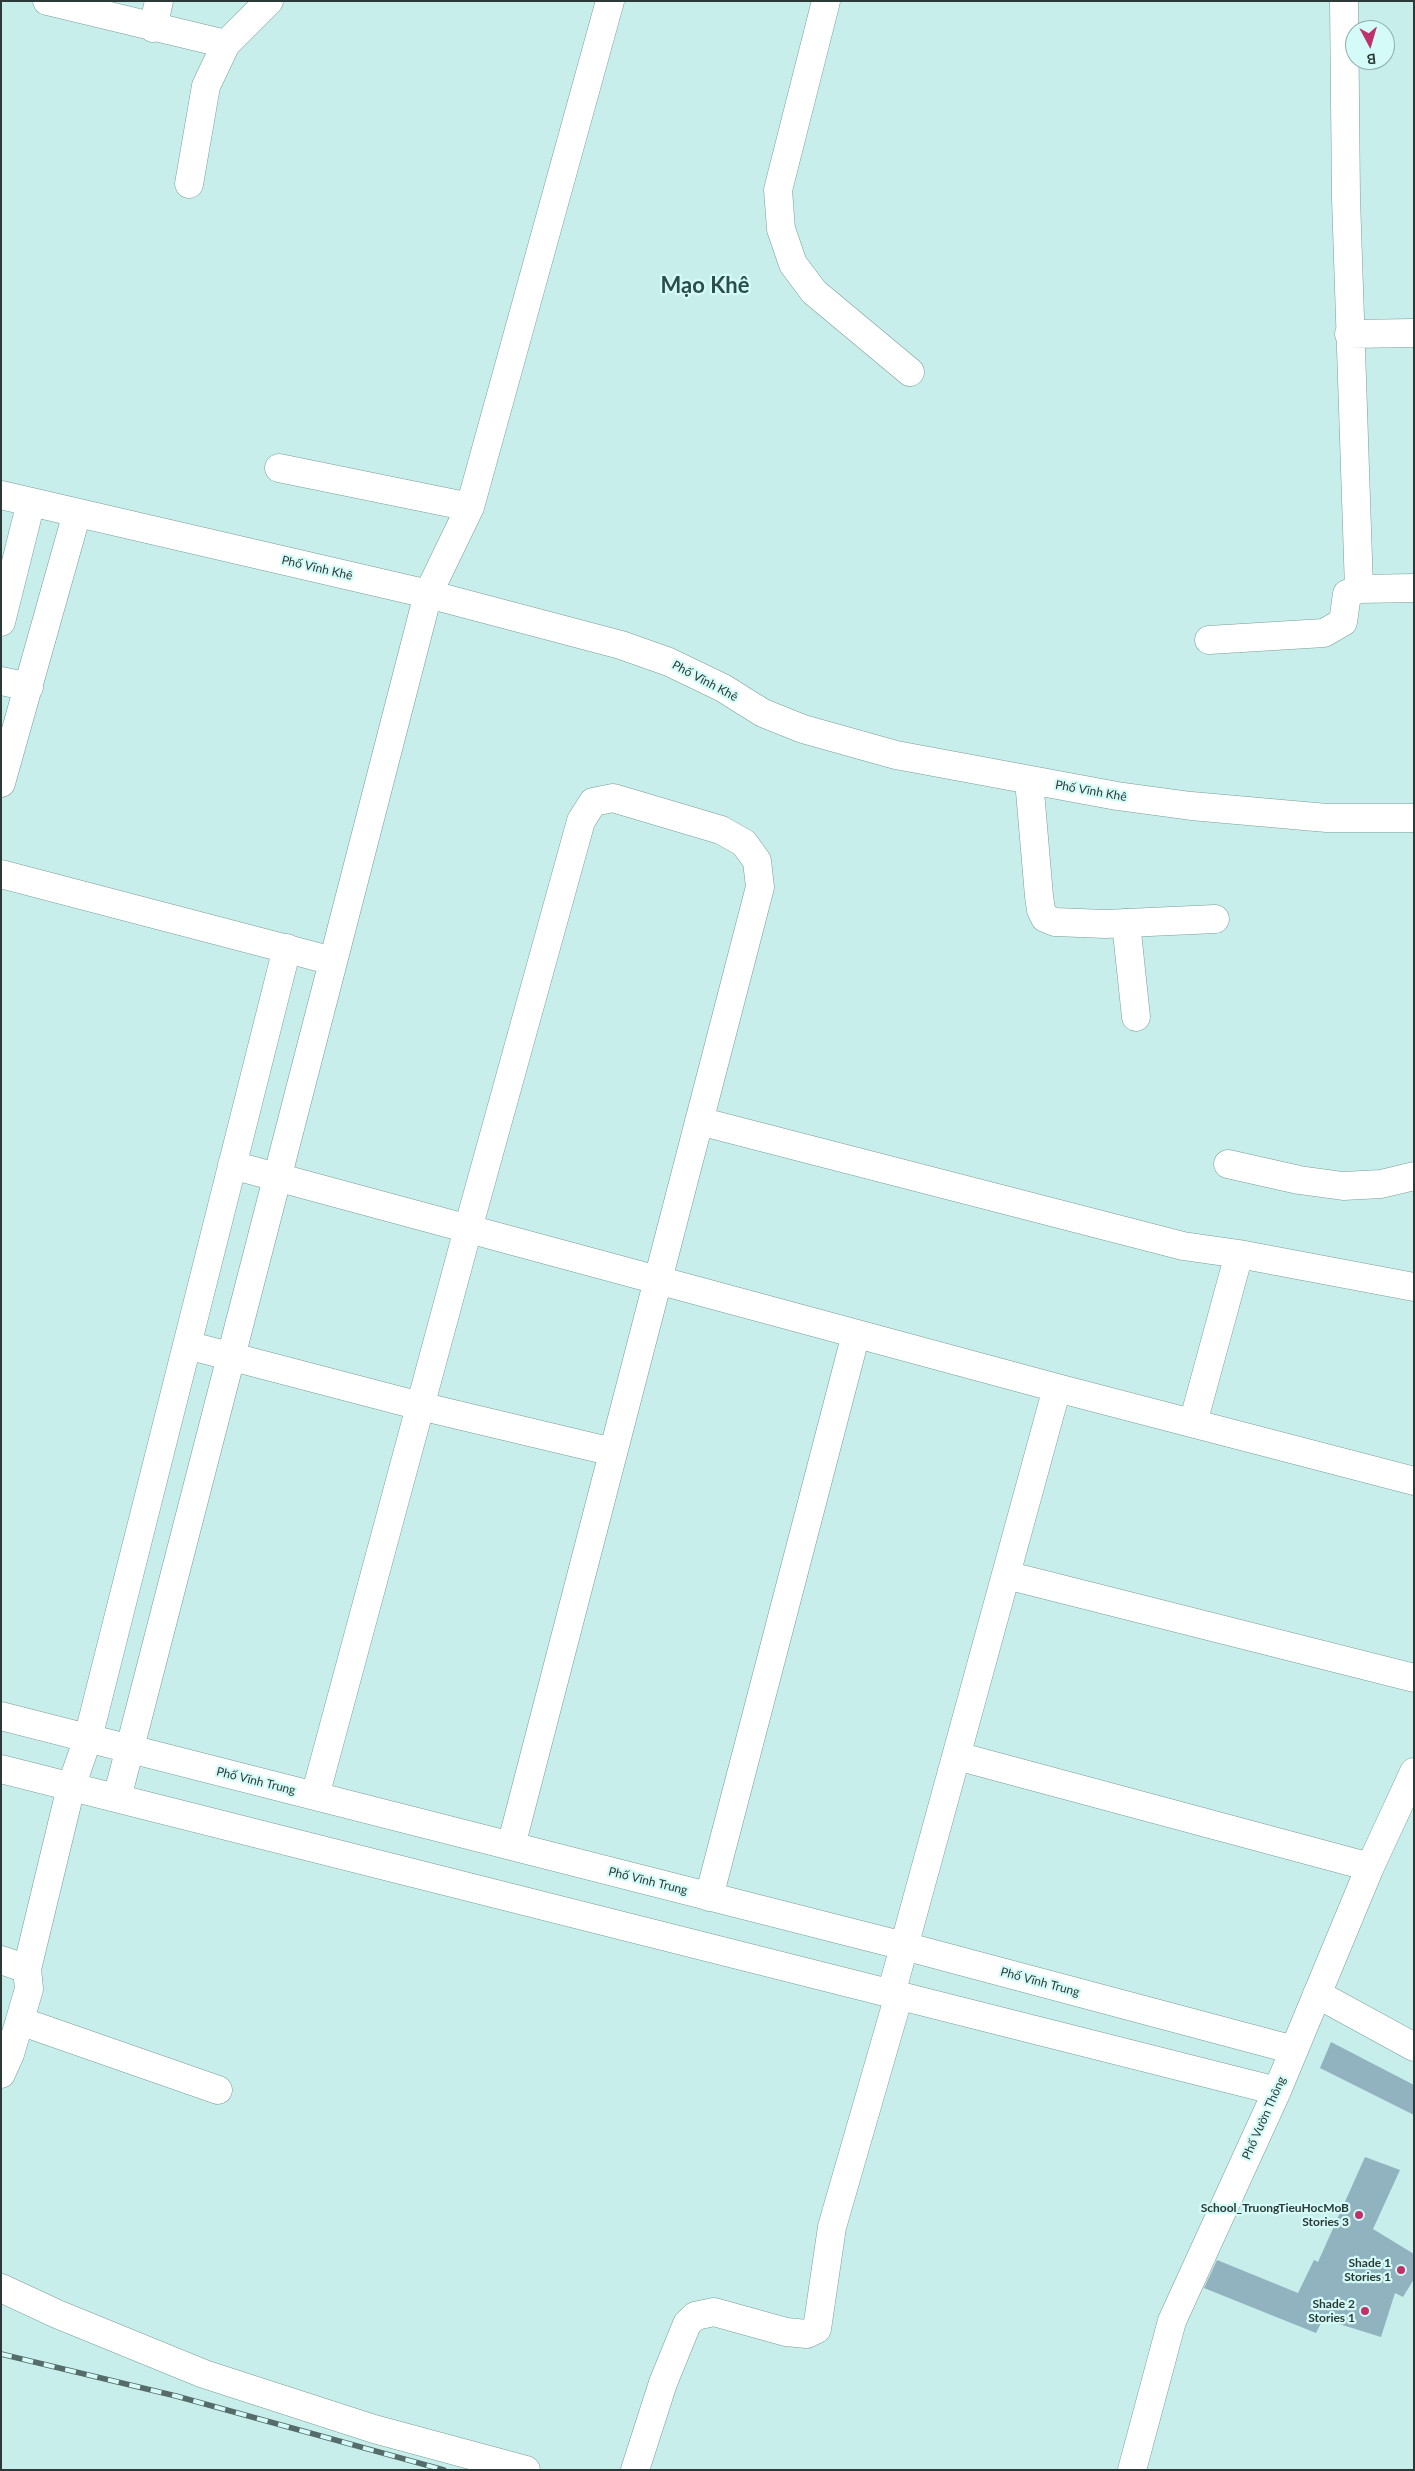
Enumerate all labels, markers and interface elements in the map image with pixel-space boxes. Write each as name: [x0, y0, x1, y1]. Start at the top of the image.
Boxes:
north arrow: [1345, 20, 1395, 70]
text: B: [1366, 50, 1377, 68]
district label: Mạo Khê: [661, 273, 749, 299]
street label: Phố Vĩnh Khê: [280, 553, 354, 583]
street label: Phố Vĩnh Khê: [670, 658, 740, 704]
street label: Phố Vĩnh Khê: [1054, 778, 1128, 804]
street label: Phố Vĩnh Trung: [215, 1764, 297, 1798]
street label: Phố Vĩnh Trung: [607, 1864, 689, 1898]
street label: Phố Vĩnh Trung: [999, 1965, 1081, 1999]
street label: Phố Vườn Thông: [1239, 2074, 1289, 2162]
place label: School_TruongTieuHocMoB Stories 3: [1201, 2201, 1349, 2229]
marker: School_TruongTieuHocMoB Stories 3: [1353, 2209, 1365, 2221]
place label: Shade 1 Stories 1: [1344, 2256, 1391, 2284]
marker: Shade 1 Stories 1: [1395, 2264, 1407, 2276]
place label: Shade 2 Stories 1: [1308, 2297, 1355, 2325]
marker: Shade 2 Stories 1: [1359, 2305, 1371, 2317]

